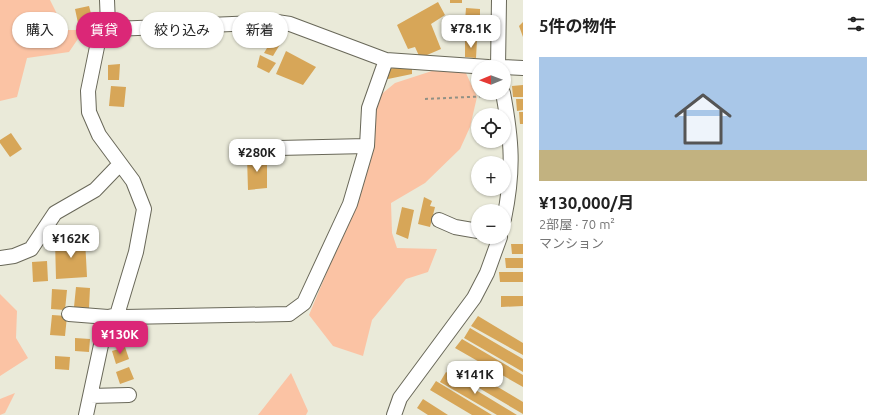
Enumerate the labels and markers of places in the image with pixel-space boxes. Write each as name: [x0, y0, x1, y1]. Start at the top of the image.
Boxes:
pin: ¥78.1K: [438, 15, 504, 49]
pin: ¥280K: [229, 139, 285, 173]
pin: ¥162K: [43, 225, 99, 259]
pin: ¥130K: [92, 321, 148, 355]
pin: ¥141K: [447, 361, 503, 395]

